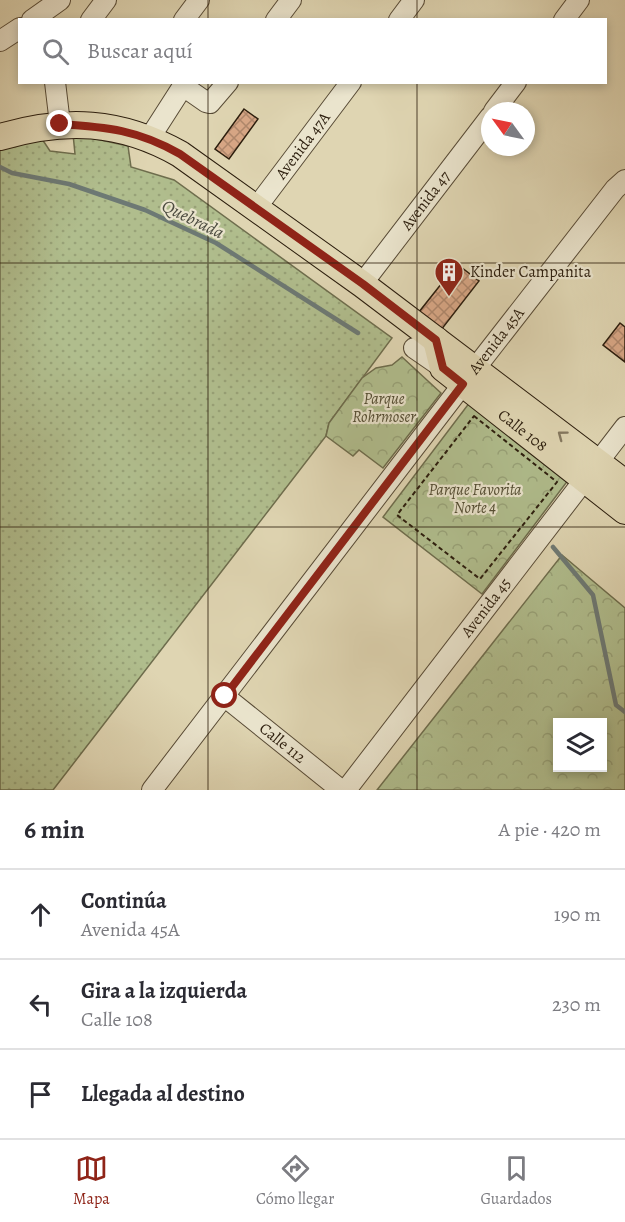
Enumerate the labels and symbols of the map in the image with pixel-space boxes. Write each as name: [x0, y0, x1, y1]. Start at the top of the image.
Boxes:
north arrow: [481, 102, 535, 156]
street label: Avenida 47A: [270, 107, 336, 185]
route end: [46, 110, 72, 136]
street label: Avenida 47: [395, 166, 456, 236]
water label: Quebrada: [158, 194, 228, 244]
building icon: Kinder Campanita: [433, 256, 465, 298]
place label: Kinder Campanita: [470, 261, 592, 283]
street label: Avenida 45A: [463, 302, 530, 380]
park label: Parque Rohrmoser: [352, 388, 416, 428]
street label: Calle 108: [493, 404, 552, 457]
one-way arrow: [557, 431, 568, 442]
park label: Parque Favorita Norte 4: [429, 479, 522, 519]
street label: Avenida 45: [456, 573, 516, 643]
route start: [211, 682, 237, 708]
street label: Calle 112: [254, 717, 311, 769]

